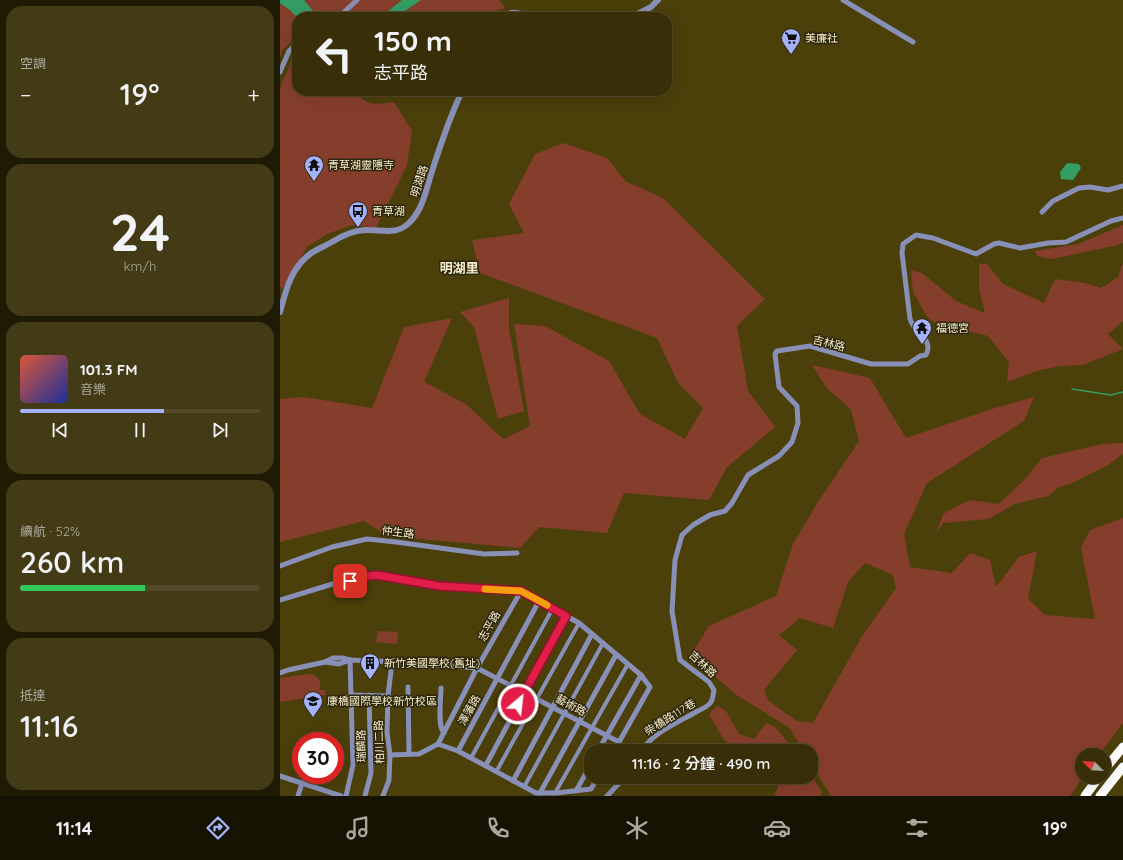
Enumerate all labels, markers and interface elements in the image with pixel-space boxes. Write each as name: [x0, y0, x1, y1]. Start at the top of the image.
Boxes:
text: 150 m: [374, 23, 452, 58]
supermarket icon: 美廉社: [780, 27, 802, 55]
icon: left: [308, 28, 360, 80]
place label: 美廉社: [805, 31, 838, 45]
text: 空調: [20, 55, 46, 71]
text: 志平路: [374, 61, 428, 84]
text: 19°: [120, 75, 159, 113]
text: −: [20, 81, 31, 109]
text: +: [248, 81, 260, 109]
temple icon: 青草湖靈隱寺: [303, 154, 325, 182]
place label: 青草湖靈隱寺: [328, 158, 394, 172]
street label: 明湖路: [407, 163, 431, 199]
text: 24: [110, 199, 170, 264]
bus stop icon: 青草湖: [347, 200, 369, 228]
place label: 青草湖: [372, 204, 405, 218]
text: km/h: [124, 258, 156, 274]
district label: 明湖里: [439, 260, 479, 276]
temple icon: 福德宮: [911, 317, 933, 345]
place label: 福德宮: [936, 321, 969, 335]
street label: 吉林路: [811, 332, 847, 354]
text: 101.3 FM: [80, 360, 138, 379]
text: 音樂: [80, 381, 106, 397]
icon: previous: [49, 419, 71, 441]
icon: pause: [129, 419, 151, 441]
icon: next: [209, 419, 231, 441]
text: 續航 · 52%: [20, 523, 80, 539]
street label: 仲生路: [381, 523, 415, 541]
text: 260 km: [20, 543, 124, 581]
pin: [333, 564, 367, 598]
icon: arrive: [339, 570, 361, 592]
street label: 志平路: [475, 608, 503, 644]
street label: 吉林路: [686, 648, 720, 680]
building icon: 新竹美國學校(舊址): [359, 652, 381, 680]
place label: 新竹美國學校(舊址): [384, 656, 480, 670]
position arrow: [497, 683, 539, 725]
text: 抵達: [20, 687, 46, 703]
school or university icon: 康橋國際學校新竹校區: [302, 690, 324, 718]
street label: 藝術路: [553, 691, 589, 719]
street label: 澤藩路: [455, 692, 483, 728]
place label: 康橋國際學校新竹校區: [327, 694, 437, 708]
street label: 柴橋路117巷: [642, 696, 698, 738]
text: 11:16: [20, 707, 78, 745]
street label: 柏川二路: [371, 720, 387, 764]
street label: 瑞麟路: [354, 729, 368, 763]
speed limit sign: 30: [292, 732, 344, 784]
north arrow: [1075, 748, 1111, 784]
map controls: [1075, 748, 1111, 784]
text: 11:16 · 2 分鐘 · 490 m: [632, 754, 770, 773]
icon: directions: [204, 814, 232, 842]
icon: music: [344, 814, 372, 842]
icon: phone: [484, 814, 512, 842]
icon: climate: [623, 814, 651, 842]
icon: car: [763, 814, 791, 842]
icon: filters: [903, 814, 931, 842]
text: 11:14: [56, 817, 92, 840]
text: 19°: [1043, 817, 1067, 840]

